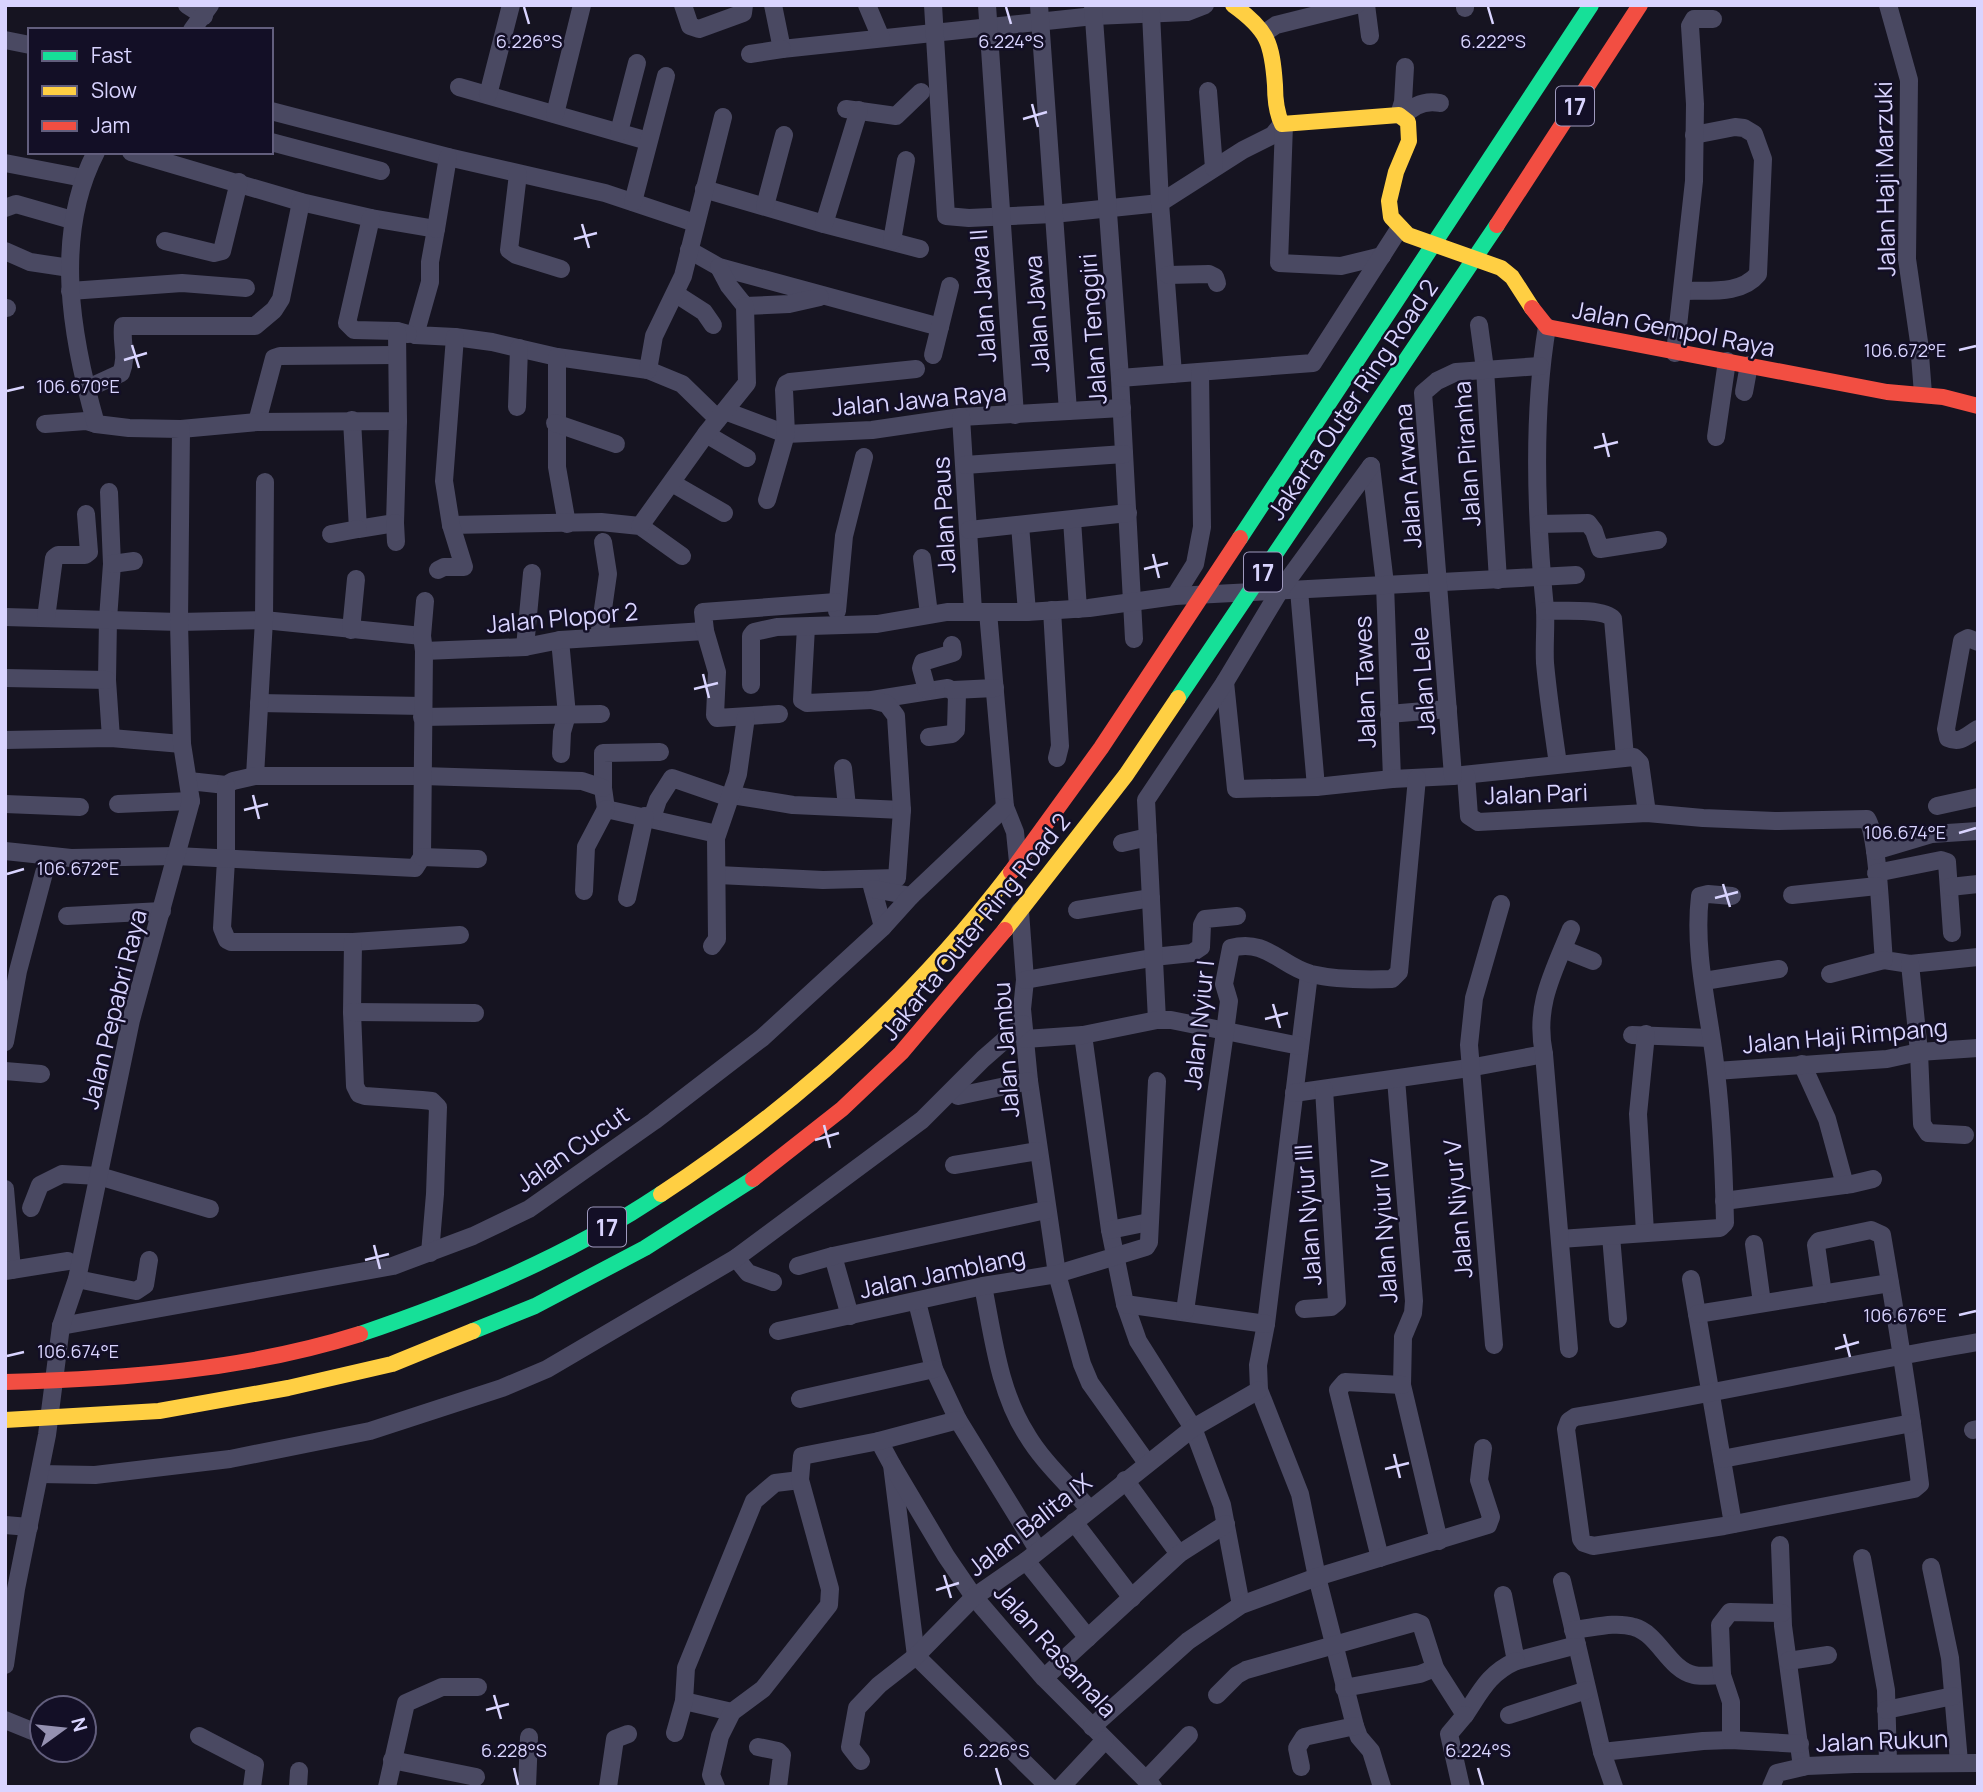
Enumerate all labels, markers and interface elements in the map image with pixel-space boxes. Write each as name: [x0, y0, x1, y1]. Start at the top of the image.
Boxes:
legend: [28, 28, 273, 154]
text: 6.226°S: [496, 29, 562, 53]
text: 6.224°S: [978, 29, 1044, 53]
text: 6.222°S: [1460, 29, 1526, 53]
text: Fast: [91, 41, 132, 69]
text: Slow: [91, 76, 137, 104]
street label: Jalan Haji Marzuki: [1866, 81, 1902, 277]
road number: 17: [1556, 86, 1594, 125]
text: Jam: [91, 111, 130, 139]
street label: Jalan Jawa II: [961, 228, 1003, 364]
street label: Jalan Tenggiri: [1070, 253, 1114, 405]
street label: Jalan Jawa: [1015, 254, 1057, 374]
street label: Jakarta Outer Ring Road 2: [1259, 272, 1445, 526]
street label: Jalan Gempol Raya: [1570, 292, 1778, 364]
text: 106.672°E: [1864, 338, 1946, 362]
text: 106.670°E: [36, 374, 120, 398]
street label: Jalan Jawa Raya: [830, 375, 1008, 423]
street label: Jalan Piranha: [1444, 380, 1488, 528]
street label: Jalan Arwana: [1385, 403, 1429, 549]
street label: Jalan Paus: [923, 456, 963, 574]
road number: 17: [1244, 552, 1282, 592]
street label: Jalan Plopor 2: [485, 594, 639, 640]
street label: Jalan Tawes: [1345, 615, 1383, 749]
street label: Jalan Lele: [1402, 626, 1442, 736]
street label: Jalan Pari: [1483, 775, 1589, 811]
street label: Jakarta Outer Ring Road 2: [873, 805, 1077, 1047]
text: 106.674°E: [1864, 820, 1946, 844]
text: 106.672°E: [37, 856, 119, 880]
street label: Jalan Pepabri Raya: [72, 906, 154, 1112]
street label: Jalan Nyiur I: [1175, 958, 1221, 1092]
street label: Jalan Jambu: [984, 981, 1026, 1119]
street label: Jalan Haji Rimpang: [1741, 1010, 1949, 1060]
street label: Jalan Cucut: [509, 1097, 635, 1199]
street label: Jalan Niyur V: [1434, 1138, 1480, 1280]
street label: Jalan Nyiur III: [1286, 1143, 1328, 1287]
street label: Jalan Nyiur IV: [1361, 1157, 1405, 1304]
road number: 17: [588, 1208, 626, 1246]
street label: Jalan Jamblang: [856, 1238, 1028, 1306]
text: 106.676°E: [1863, 1303, 1947, 1327]
text: 106.674°E: [37, 1339, 119, 1363]
street label: Jalan Balita IX: [960, 1465, 1098, 1583]
street label: Jalan Rasamala: [987, 1576, 1125, 1724]
north arrow: [28, 1694, 98, 1764]
text: N: [65, 1715, 94, 1735]
street label: Jalan Rukun: [1815, 1721, 1949, 1759]
text: 6.228°S: [481, 1738, 547, 1762]
text: 6.226°S: [963, 1738, 1029, 1762]
text: 6.224°S: [1445, 1738, 1511, 1762]

